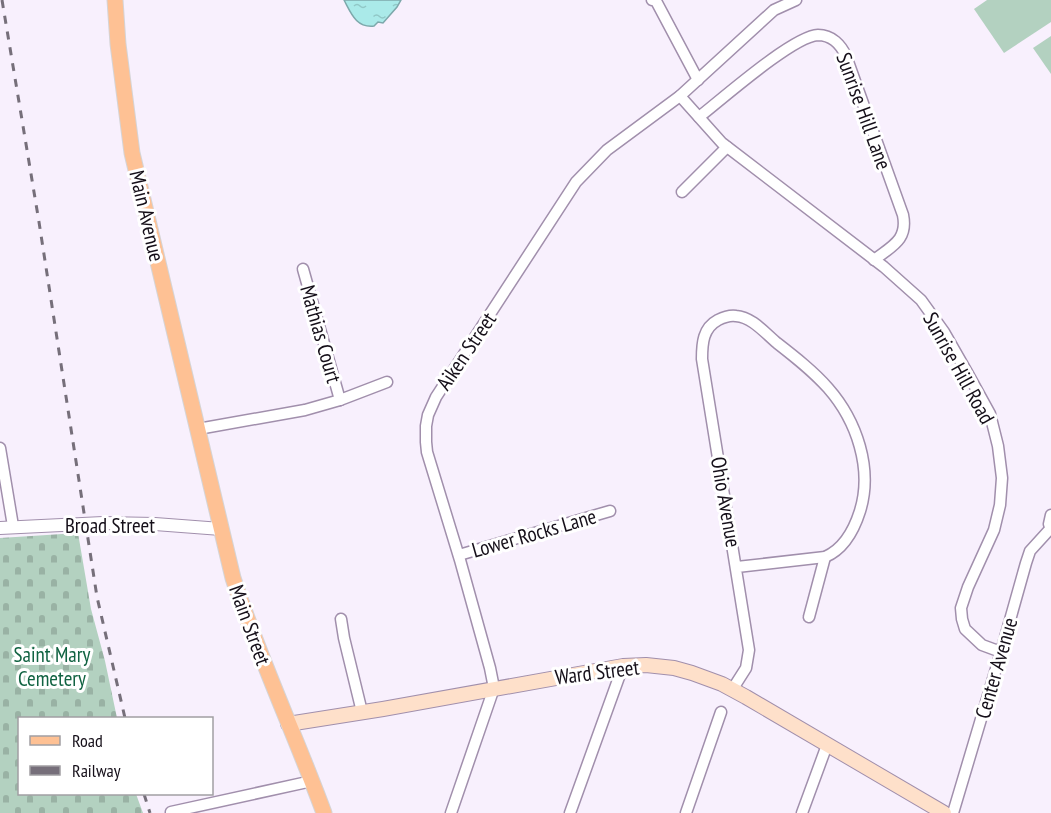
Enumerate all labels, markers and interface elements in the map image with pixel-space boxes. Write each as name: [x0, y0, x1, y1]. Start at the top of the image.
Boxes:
street label: Sunrise Hill Lane: [830, 49, 898, 173]
street label: Main Avenue: [123, 168, 171, 264]
street label: Mathias Court: [294, 282, 348, 386]
street label: Aiken Street: [430, 307, 502, 395]
street label: Sunrise Hill Road: [917, 307, 1001, 429]
street label: Ohio Avenue: [705, 455, 747, 549]
street label: Lower Rocks Lane: [469, 502, 599, 564]
street label: Broad Street: [65, 512, 155, 539]
street label: Main Street: [223, 581, 277, 669]
street label: Center Avenue: [969, 614, 1023, 722]
park label: Saint Mary Cemetery: [14, 641, 91, 692]
street label: Ward Street: [553, 653, 641, 691]
legend: [18, 717, 213, 795]
text: Road: [72, 729, 103, 752]
text: Railway: [72, 759, 121, 782]

